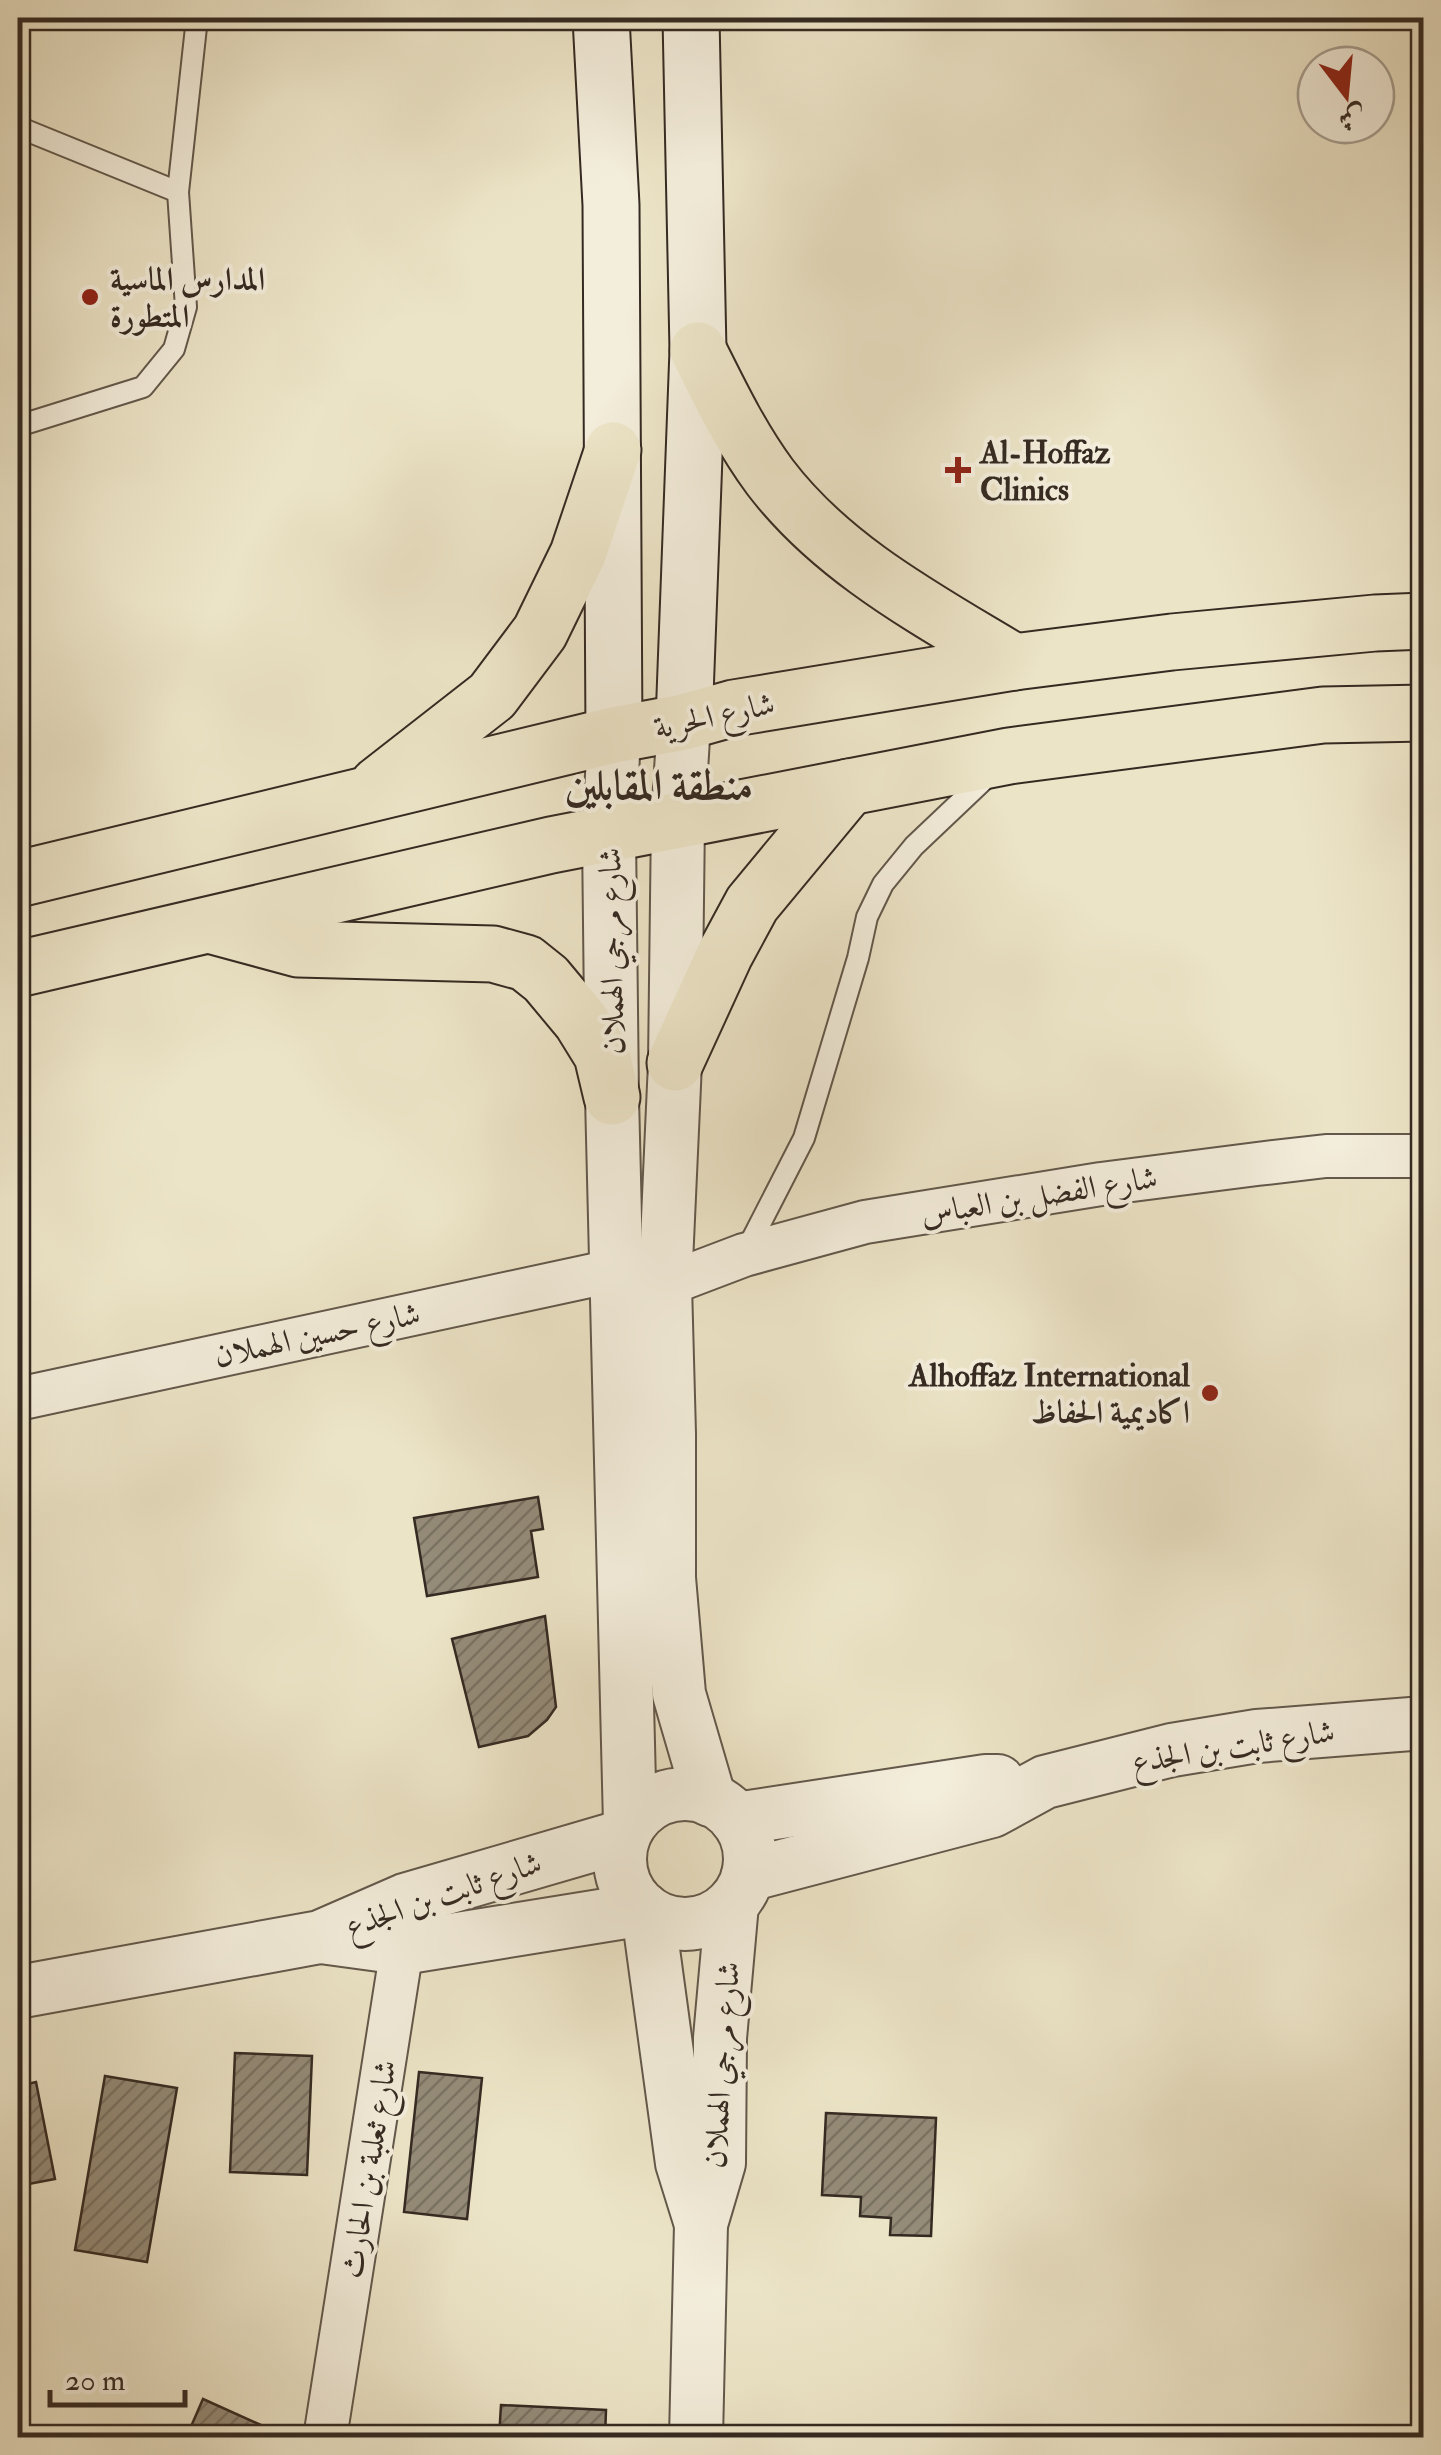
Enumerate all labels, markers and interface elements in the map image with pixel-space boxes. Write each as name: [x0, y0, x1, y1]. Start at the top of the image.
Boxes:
north arrow: [1296, 45, 1396, 145]
text: ش: [1334, 97, 1371, 138]
place label: المدارس الماسية المتطورة: [110, 260, 265, 337]
marker: المدارس الماسية المتطورة: [79, 286, 101, 308]
place label: Al-Hoffaz Clinics: [978, 433, 1111, 510]
marker: Al-Hoffaz Clinics: [945, 457, 971, 483]
street label: شارع الحرية: [650, 684, 780, 754]
district label: منطقة المقابلين: [565, 760, 753, 812]
street label: شارع مرجي الهملان: [590, 847, 640, 1055]
street label: شارع الفضل بن العباس: [918, 1158, 1161, 1240]
street label: شارع حسين الهملان: [211, 1294, 425, 1382]
place label: Alhoffaz International اكاديمية الحفاظ: [907, 1356, 1191, 1433]
marker: Alhoffaz International اكاديمية الحفاظ: [1199, 1382, 1221, 1404]
street label: شارع ثابت بن الجذع: [1129, 1711, 1339, 1789]
street label: شارع ثابت بن الجذع: [340, 1843, 549, 1953]
street label: شارع مرجي الهملان: [695, 1960, 755, 2170]
street label: شارع ثعلبة بن الحارث: [332, 2057, 412, 2282]
scale bar: [50, 2345, 185, 2407]
text: 20 m: [65, 2362, 125, 2399]

